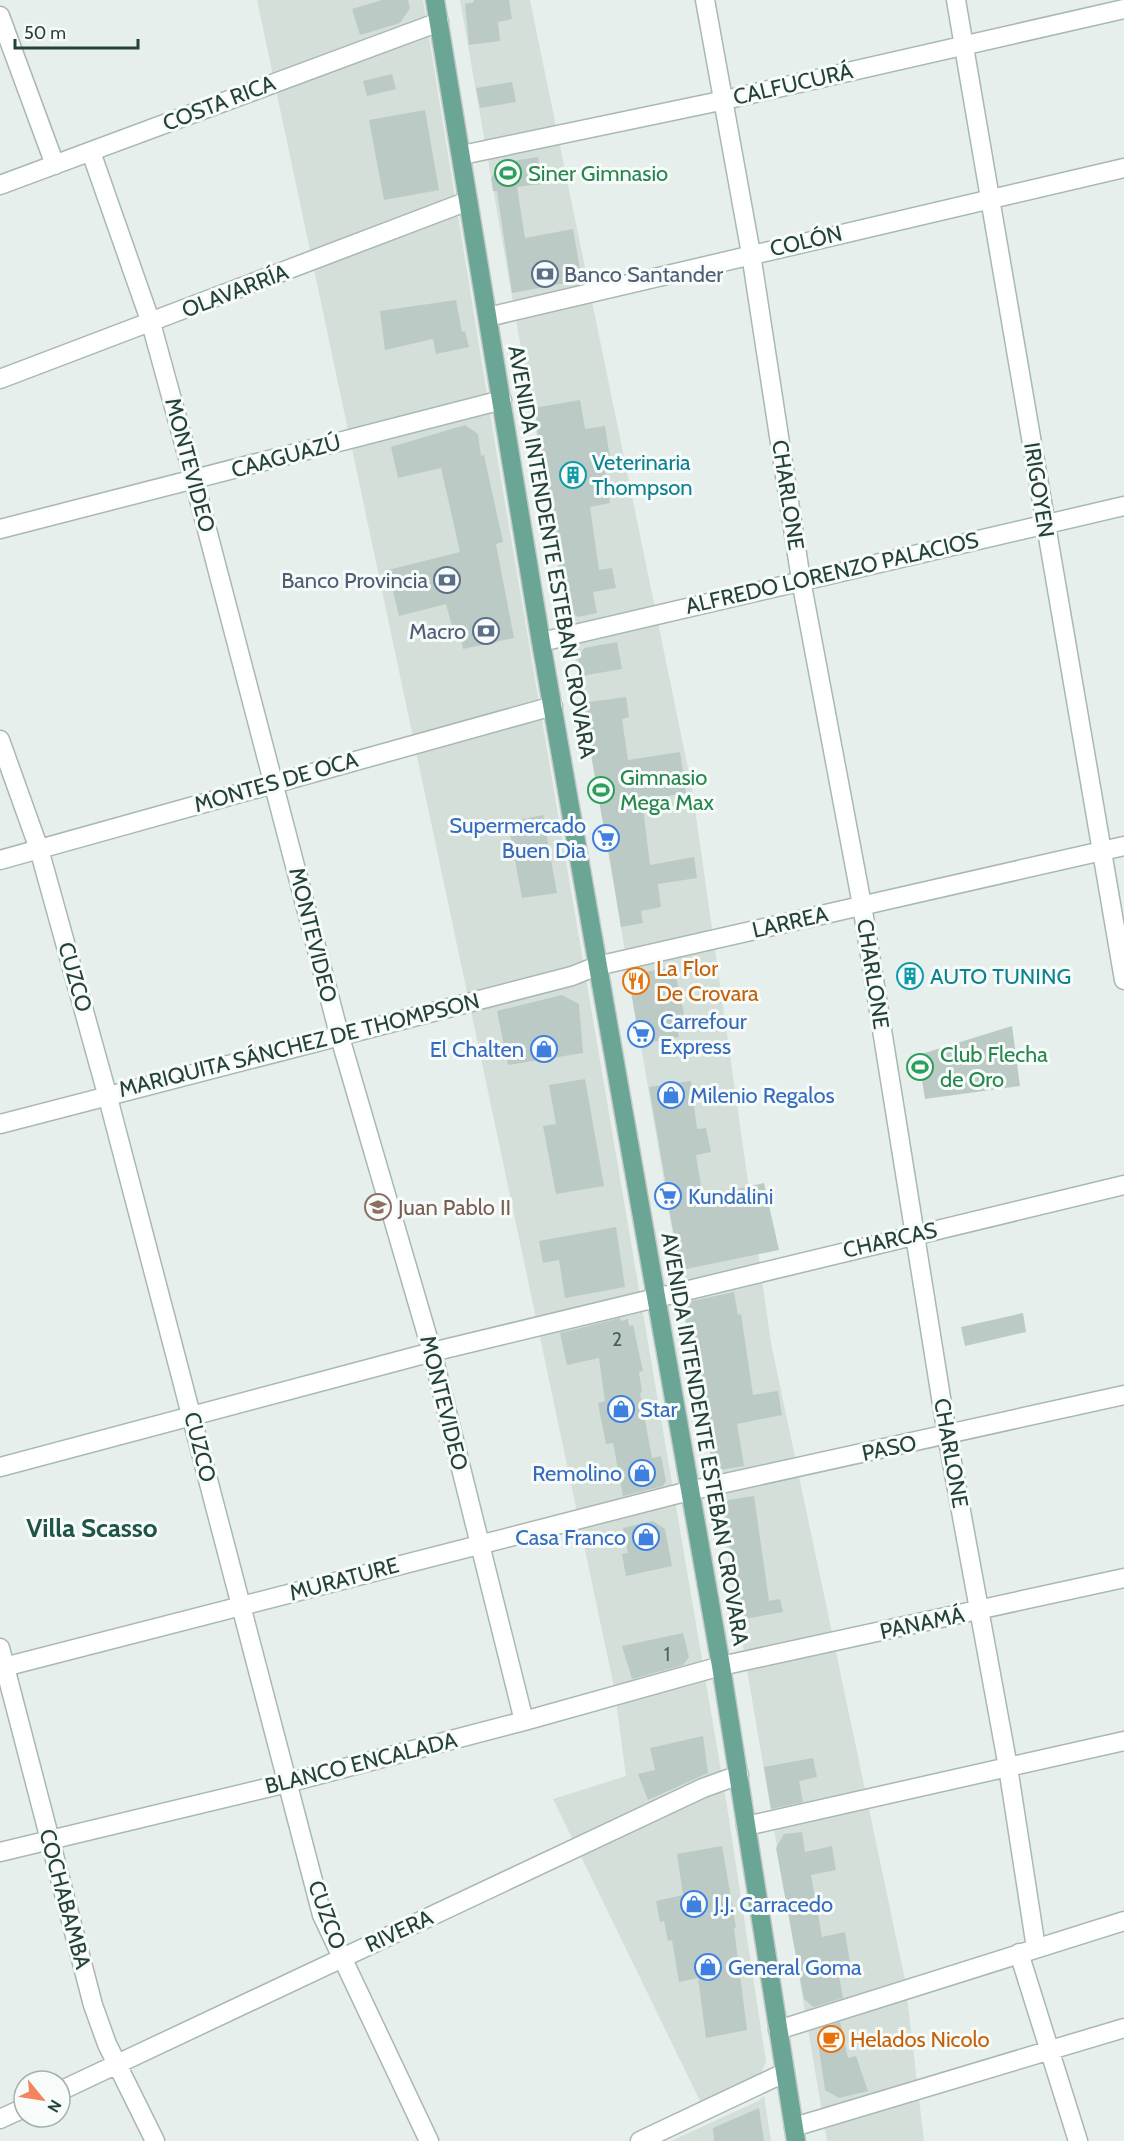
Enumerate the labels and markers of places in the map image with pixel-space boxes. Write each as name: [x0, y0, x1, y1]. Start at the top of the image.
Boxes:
sports icon: Siner Gimnasio: [493, 158, 523, 188]
place label: Siner Gimnasio: [528, 160, 668, 187]
bank icon: Banco Santander: [530, 259, 560, 289]
place label: Banco Santander: [564, 261, 723, 288]
place label: Veterinaria Thompson: [592, 449, 693, 501]
building icon: Veterinaria Thompson: [558, 460, 588, 490]
bank icon: Banco Provincia: [432, 565, 462, 595]
place label: Banco Provincia: [281, 567, 428, 594]
bank icon: Macro: [471, 616, 501, 646]
place label: Macro: [409, 618, 466, 645]
place label: Gimnasio Mega Max: [620, 764, 715, 816]
sports icon: Gimnasio Mega Max: [586, 775, 616, 805]
place label: Supermercado Buen Dia: [449, 812, 586, 864]
supermarket icon: Supermercado Buen Dia: [591, 823, 621, 853]
place label: La Flor De Crovara: [656, 955, 759, 1007]
building icon: AUTO TUNING: [895, 961, 925, 991]
place label: AUTO TUNING: [930, 963, 1071, 990]
restaurant icon: La Flor De Crovara: [621, 966, 651, 996]
place label: Carrefour Express: [660, 1008, 747, 1060]
supermarket icon: Carrefour Express: [626, 1019, 656, 1049]
shop icon: El Chalten: [529, 1034, 559, 1064]
place label: El Chalten: [430, 1036, 524, 1063]
place label: Club Flecha de Oro: [940, 1041, 1048, 1093]
sports icon: Club Flecha de Oro: [905, 1052, 935, 1082]
shop icon: Milenio Regalos: [656, 1080, 686, 1110]
place label: Milenio Regalos: [690, 1082, 835, 1109]
supermarket icon: Kundalini: [653, 1181, 683, 1211]
place label: Kundalini: [688, 1183, 773, 1210]
school or university icon: Juan Pablo II: [363, 1192, 393, 1222]
place label: Juan Pablo II: [397, 1194, 511, 1221]
shop icon: Star: [606, 1394, 636, 1424]
place label: Star: [640, 1396, 677, 1423]
shop icon: Remolino: [627, 1458, 657, 1488]
place label: Remolino: [532, 1460, 622, 1487]
shop icon: Casa Franco: [631, 1522, 661, 1552]
place label: Casa Franco: [515, 1524, 626, 1551]
shop icon: J.J. Carracedo: [679, 1889, 709, 1919]
place label: J.J. Carracedo: [713, 1891, 833, 1918]
shop icon: General Goma: [693, 1952, 723, 1982]
place label: General Goma: [728, 1954, 862, 1981]
cafe icon: Helados Nicolo: [816, 2024, 846, 2054]
place label: Helados Nicolo: [850, 2026, 990, 2053]

